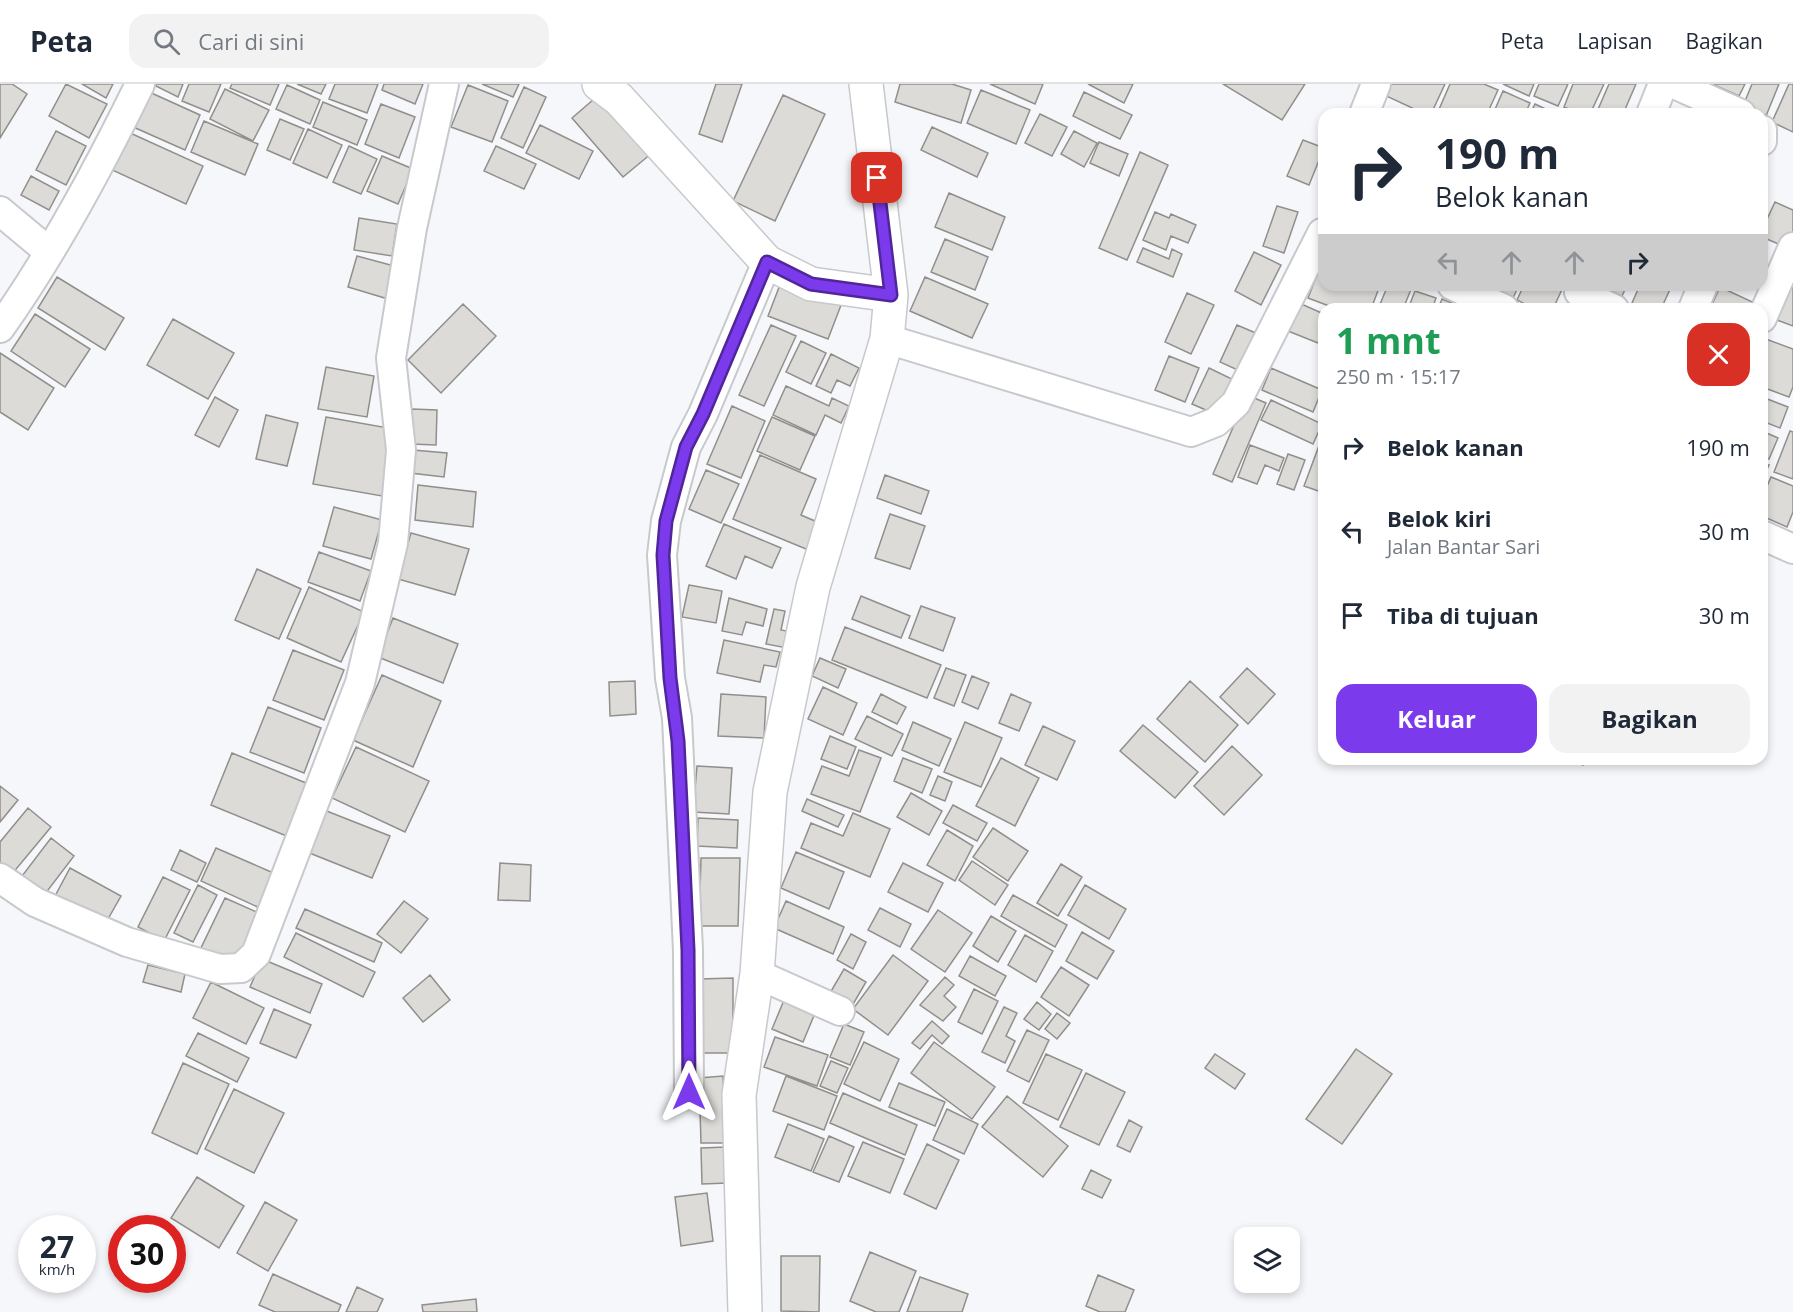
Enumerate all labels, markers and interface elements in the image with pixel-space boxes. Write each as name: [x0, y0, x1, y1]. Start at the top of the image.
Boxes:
search box: [129, 14, 549, 68]
text: Peta: [30, 22, 93, 60]
icon: search: [150, 25, 183, 58]
text: Cari di sini: [198, 26, 304, 56]
text: Peta: [1501, 27, 1544, 55]
text: Lapisan: [1577, 27, 1652, 55]
text: Bagikan: [1685, 27, 1763, 55]
text: 190 m: [1435, 124, 1559, 181]
icon: right: [1336, 132, 1414, 210]
pin: [851, 152, 902, 203]
icon: arrive: [860, 161, 893, 194]
text: Belok kanan: [1435, 178, 1589, 215]
icon: left: [1432, 246, 1465, 279]
icon: ahead: [1495, 246, 1528, 279]
icon: ahead: [1558, 246, 1591, 279]
icon: right: [1621, 246, 1654, 279]
text: 1 mnt: [1336, 316, 1441, 365]
button: close: [1687, 323, 1750, 386]
text: 250 m · 15:17: [1336, 363, 1461, 390]
icon: right: [1336, 431, 1369, 464]
text: Belok kanan: [1387, 432, 1524, 462]
text: 190 m: [1686, 432, 1750, 462]
text: Belok kiri: [1387, 503, 1492, 533]
icon: left: [1336, 515, 1369, 548]
text: 30 m: [1699, 516, 1750, 546]
text: Jalan Bantar Sari: [1387, 533, 1540, 560]
icon: arrive: [1336, 599, 1369, 632]
text: Tiba di tujuan: [1387, 600, 1539, 630]
text: 30 m: [1699, 600, 1750, 630]
button: Keluar: [1336, 684, 1537, 753]
button: Bagikan: [1549, 684, 1750, 753]
position arrow: [657, 1060, 721, 1124]
speed limit sign: 30: [108, 1215, 186, 1293]
text: 27: [40, 1226, 74, 1267]
map controls: [1234, 1227, 1300, 1293]
button: layers: [1234, 1227, 1300, 1293]
text: km/h: [39, 1259, 75, 1279]

